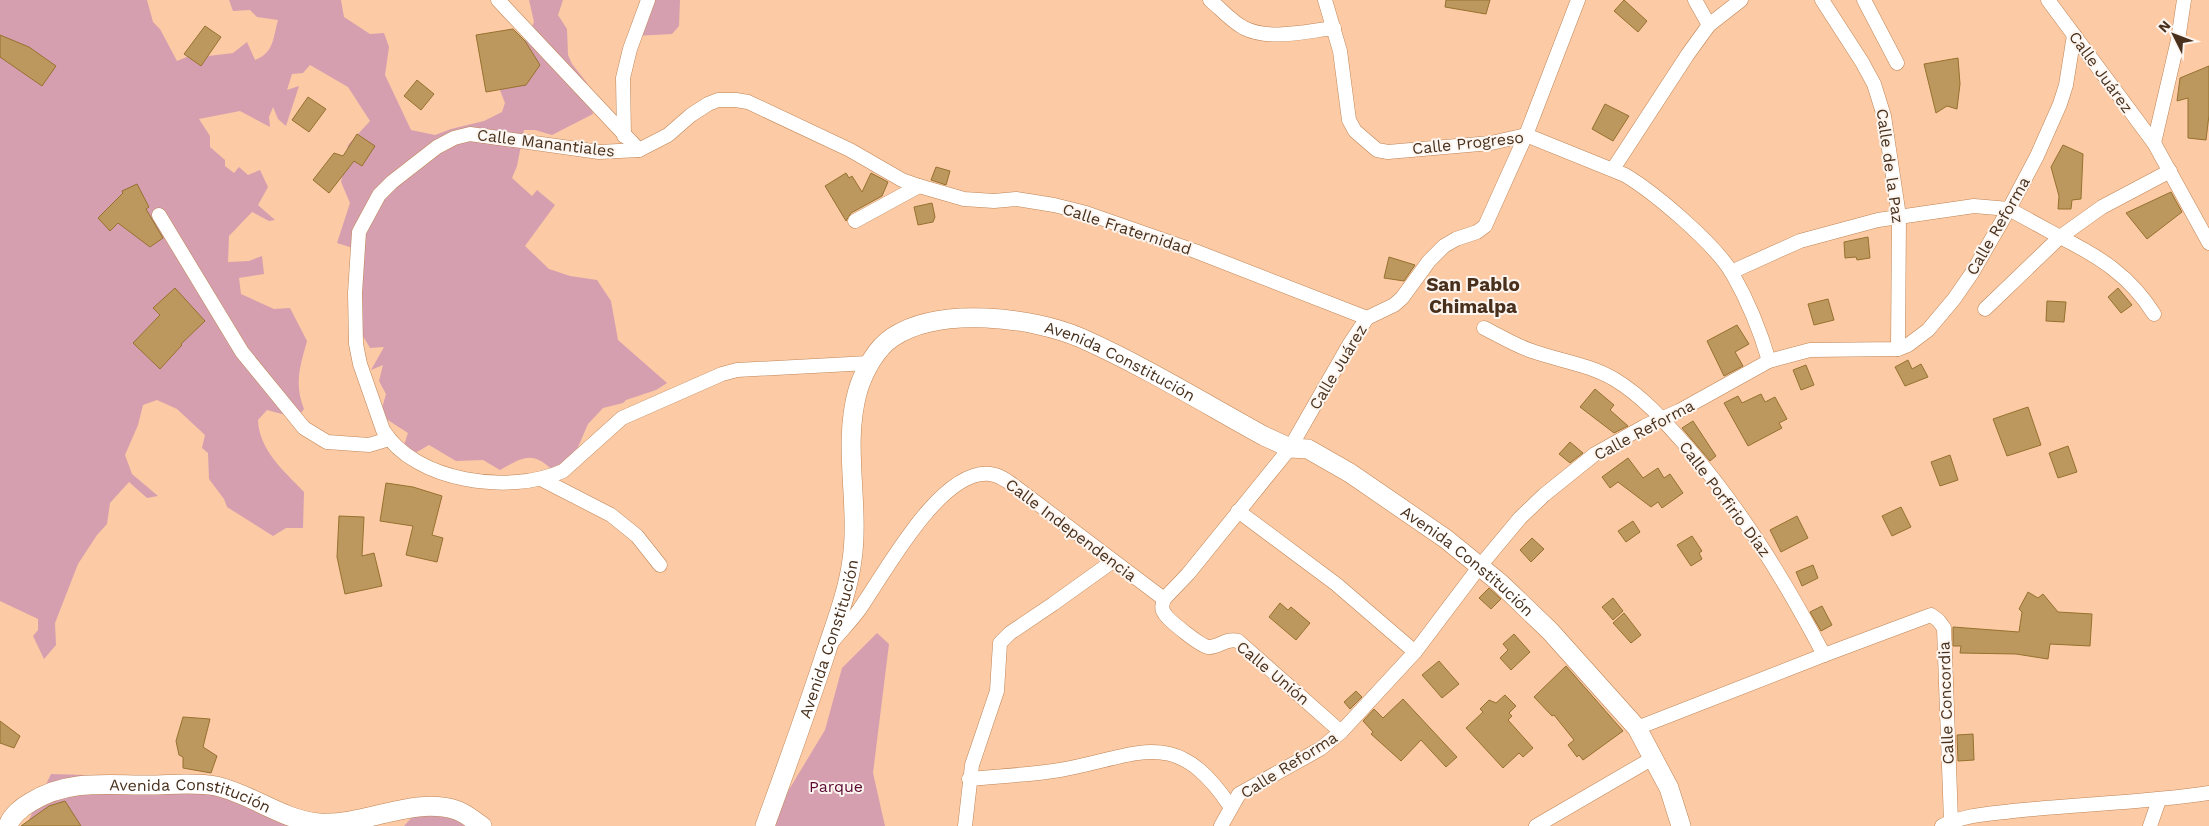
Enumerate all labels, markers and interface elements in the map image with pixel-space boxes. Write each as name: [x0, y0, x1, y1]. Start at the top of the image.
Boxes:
north arrow: [2149, 10, 2199, 60]
text: N: [2155, 17, 2174, 36]
street label: Calle Juárez: [2065, 28, 2137, 116]
street label: Calle de la Paz: [1873, 107, 1907, 225]
street label: Calle Manantiales: [476, 125, 616, 161]
street label: Calle Progreso: [1411, 128, 1525, 158]
street label: Calle Reforma: [1962, 173, 2034, 279]
street label: Calle Fraternidad: [1060, 199, 1194, 259]
district label: San Pablo Chimalpa: [1426, 273, 1520, 318]
street label: Avenida Constitución: [1043, 317, 1199, 405]
street label: Calle Juárez: [1305, 321, 1371, 413]
street label: Calle Reforma: [1591, 396, 1697, 464]
street label: Calle Porfirio Díaz: [1675, 437, 1775, 561]
street label: Calle Independencia: [1002, 475, 1140, 585]
street label: Avenida Constitución: [1398, 502, 1538, 620]
street label: Avenida Constitución: [795, 558, 862, 721]
street label: Calle Unión: [1233, 637, 1313, 709]
street label: Calle Concordia: [1934, 641, 1958, 765]
street label: Calle Reforma: [1237, 728, 1341, 802]
street label: Avenida Constitución: [109, 774, 274, 816]
park label: Parque: [809, 777, 863, 796]

